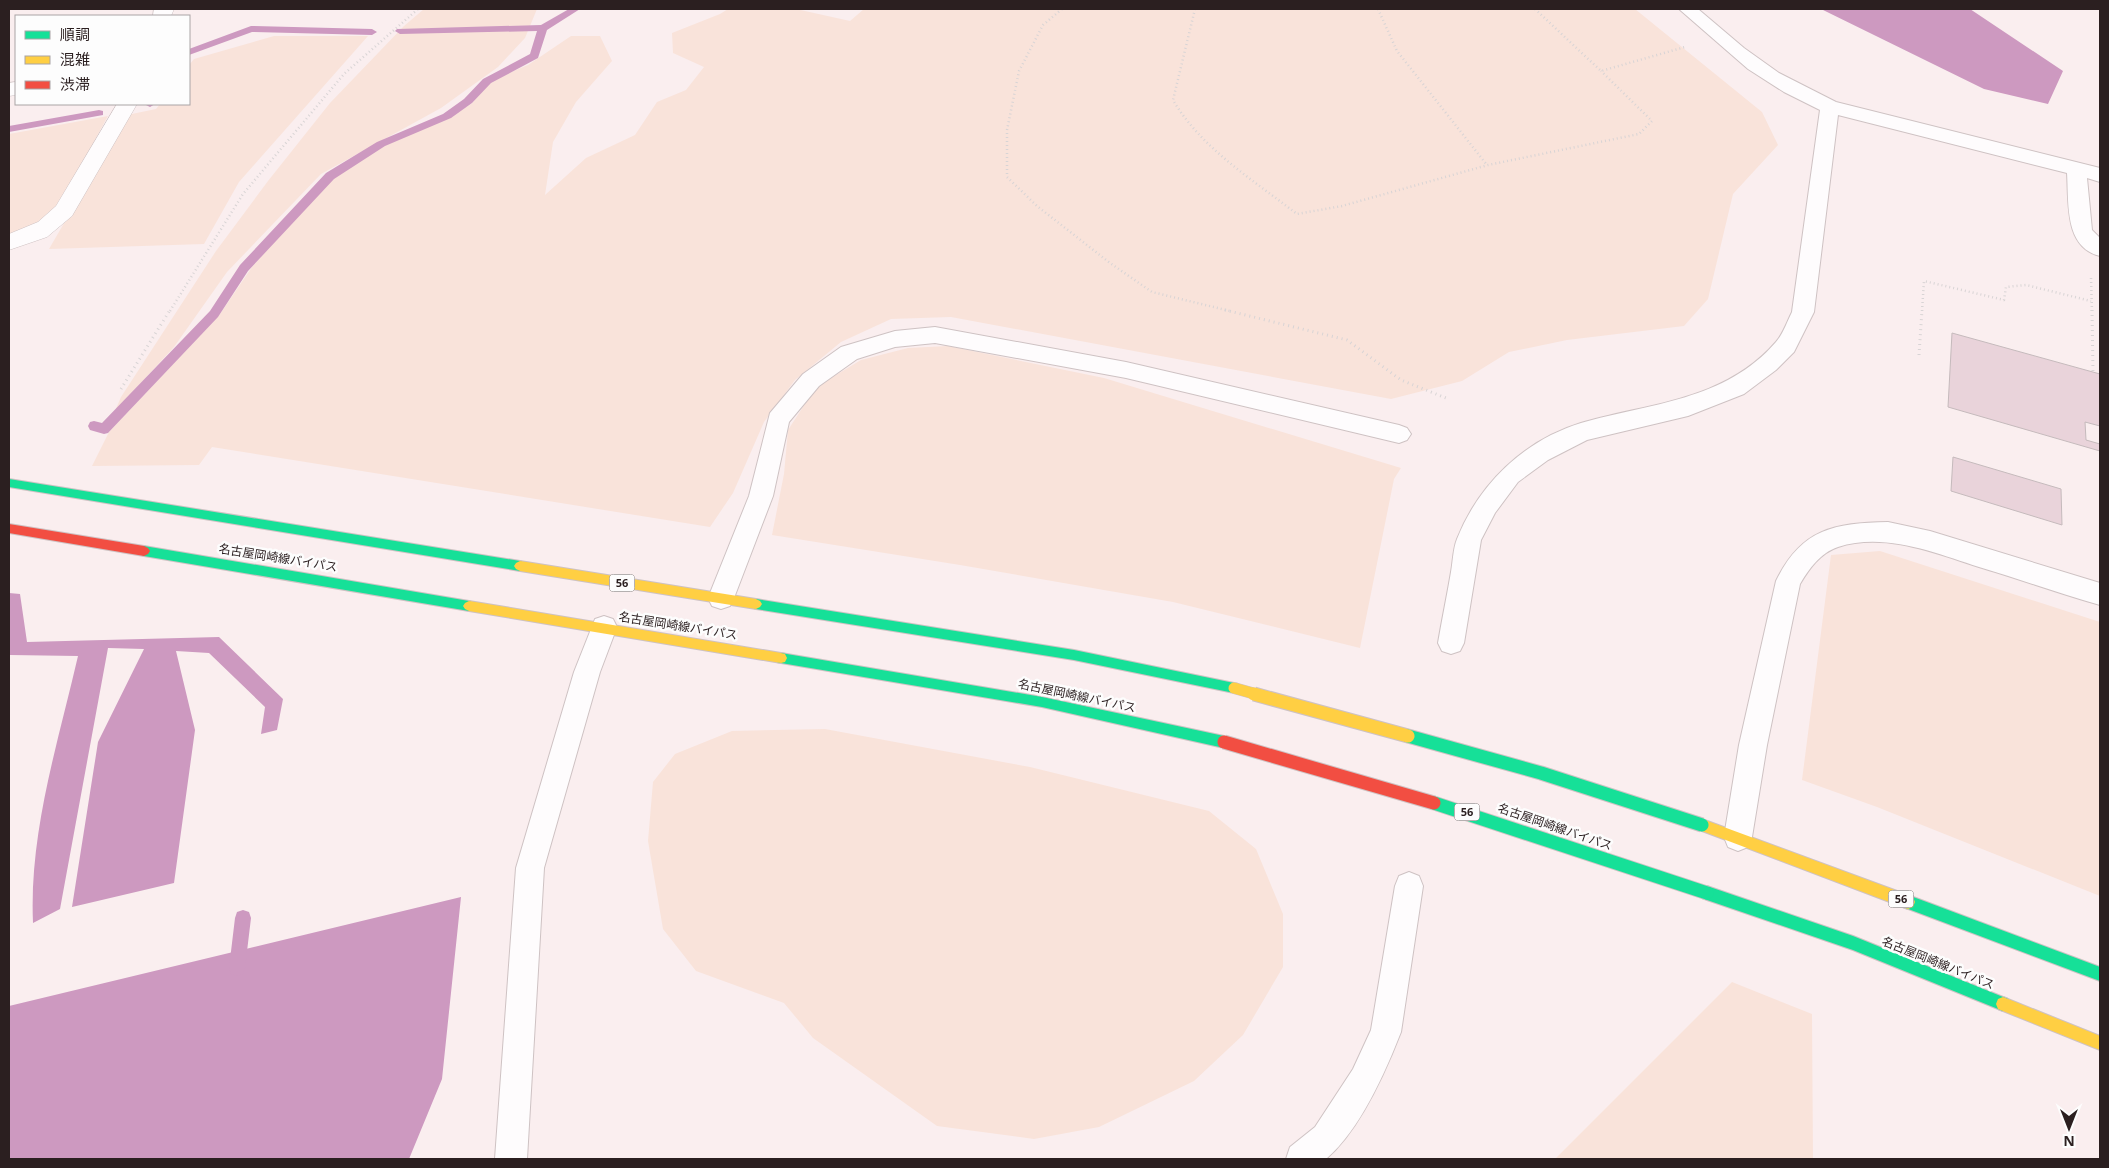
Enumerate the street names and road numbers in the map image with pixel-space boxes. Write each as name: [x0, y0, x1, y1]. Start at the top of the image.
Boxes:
street label: 名古屋岡崎線バイパス: [218, 540, 339, 575]
road number: 56: [610, 574, 634, 592]
street label: 名古屋岡崎線バイパス: [618, 608, 739, 643]
street label: 名古屋岡崎線バイパス: [1017, 675, 1137, 716]
street label: 名古屋岡崎線バイパス: [1496, 799, 1615, 854]
road number: 56: [1454, 804, 1480, 820]
road number: 56: [1888, 891, 1914, 908]
street label: 名古屋岡崎線バイパス: [1879, 932, 1997, 993]

